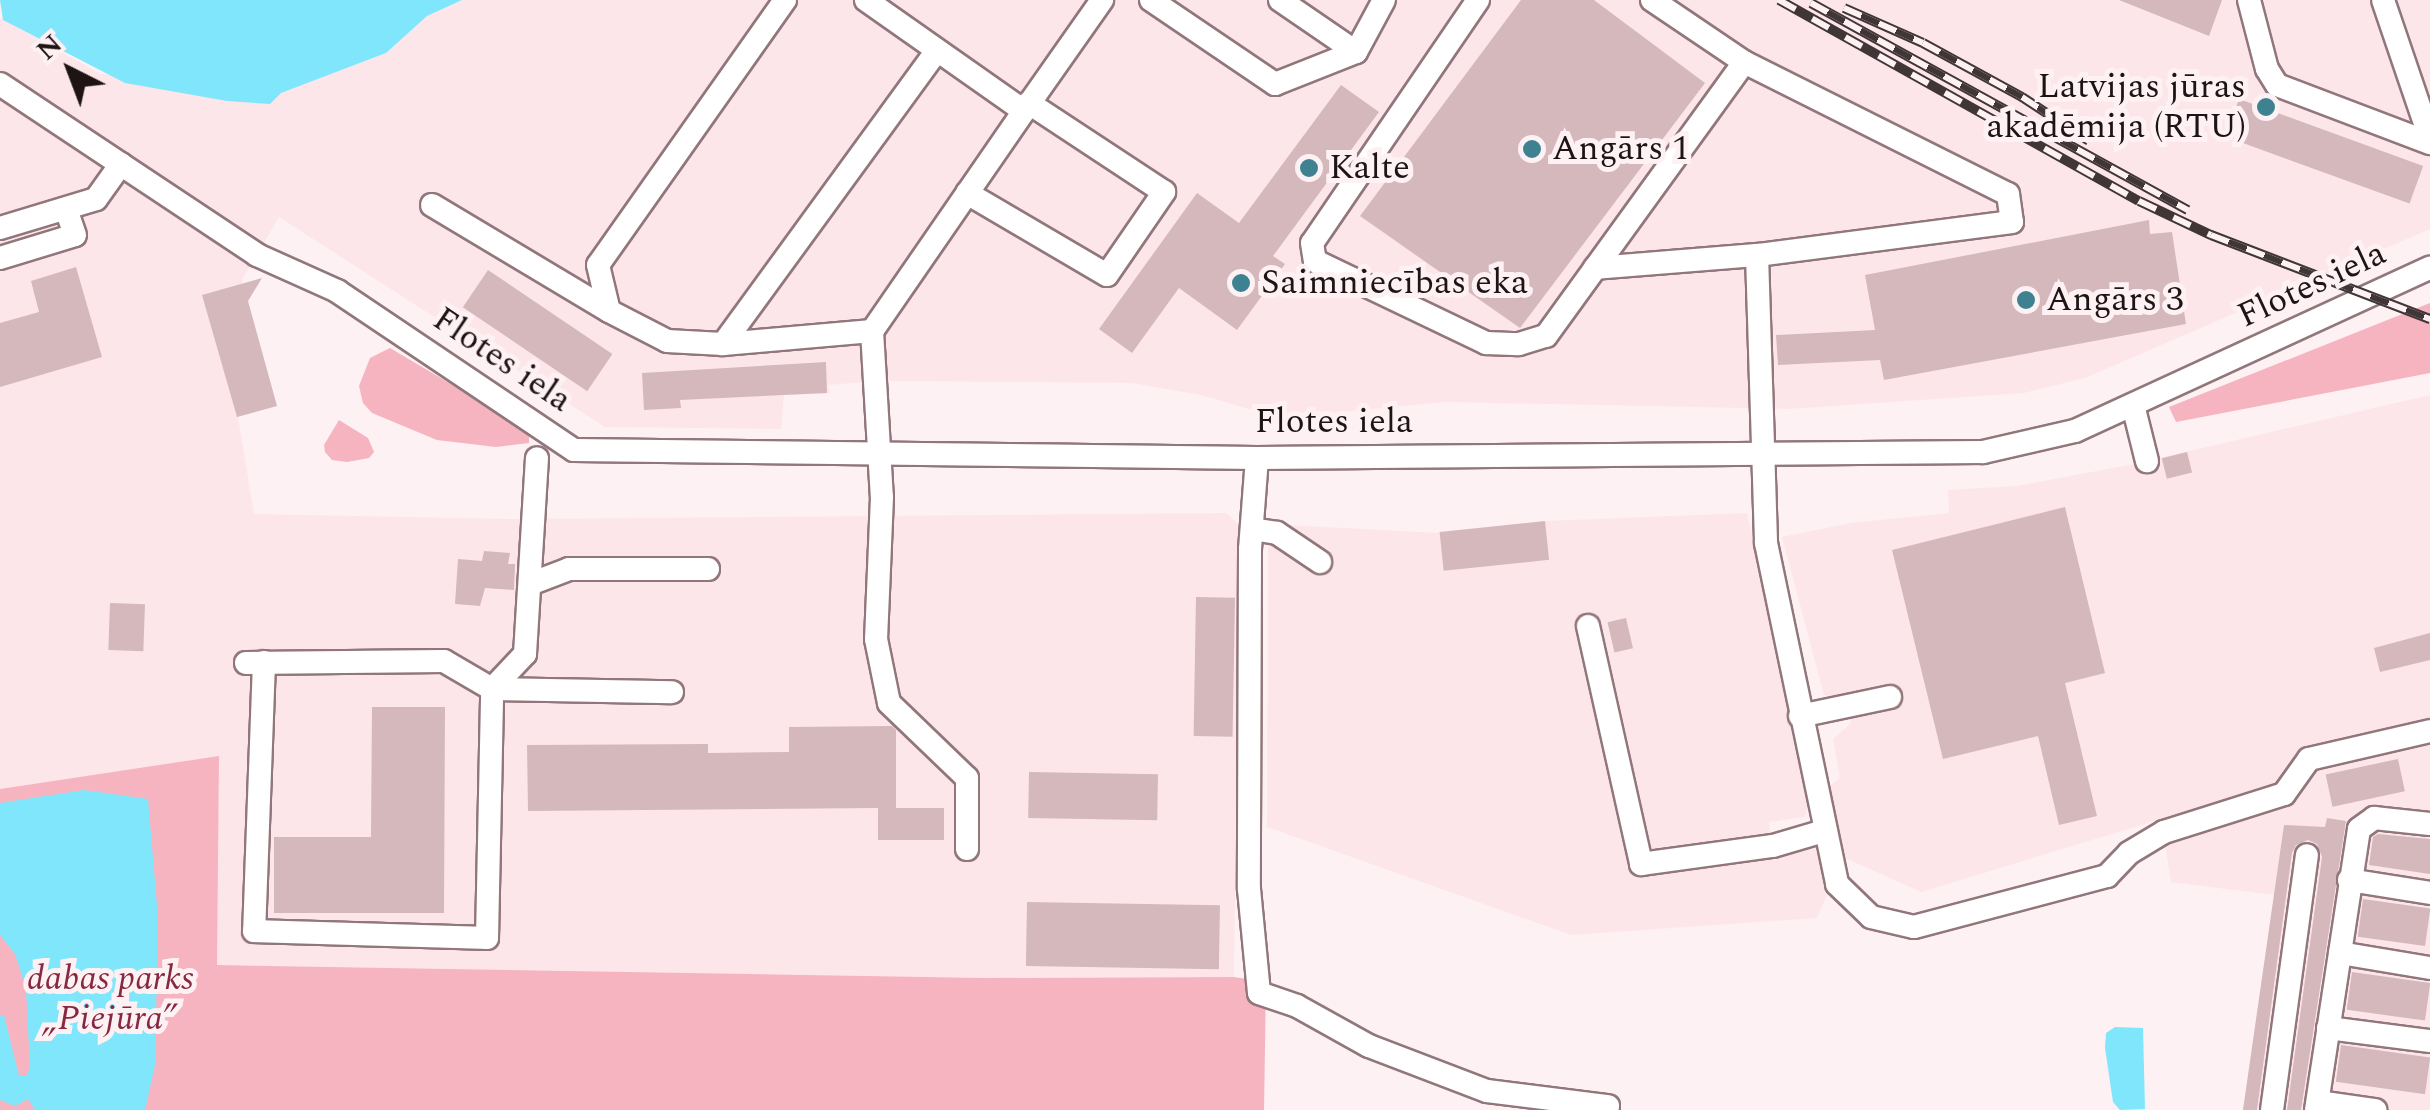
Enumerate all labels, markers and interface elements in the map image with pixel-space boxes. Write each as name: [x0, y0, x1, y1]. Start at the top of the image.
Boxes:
north arrow: [20, 20, 120, 120]
text: N: [27, 24, 72, 71]
place label: Latvijas jūras akadēmija (RTU): [1987, 66, 2246, 148]
marker: Latvijas jūras akadēmija (RTU): [2255, 96, 2277, 118]
place label: Angārs 1: [1552, 128, 1690, 170]
marker: Angārs 1: [1521, 138, 1543, 160]
place label: Kalte: [1329, 147, 1410, 189]
marker: Kalte: [1298, 157, 1320, 179]
street label: Flotes iela: [2231, 232, 2393, 338]
place label: Saimniecības eka: [1261, 262, 1528, 304]
marker: Saimniecības eka: [1230, 272, 1252, 294]
place label: Angārs 3: [2046, 279, 2184, 321]
marker: Angārs 3: [2015, 289, 2037, 311]
street label: Flotes iela: [425, 298, 579, 422]
street label: Flotes iela: [1255, 401, 1413, 443]
park label: dabas parks „Piejūra”: [26, 958, 194, 1040]

